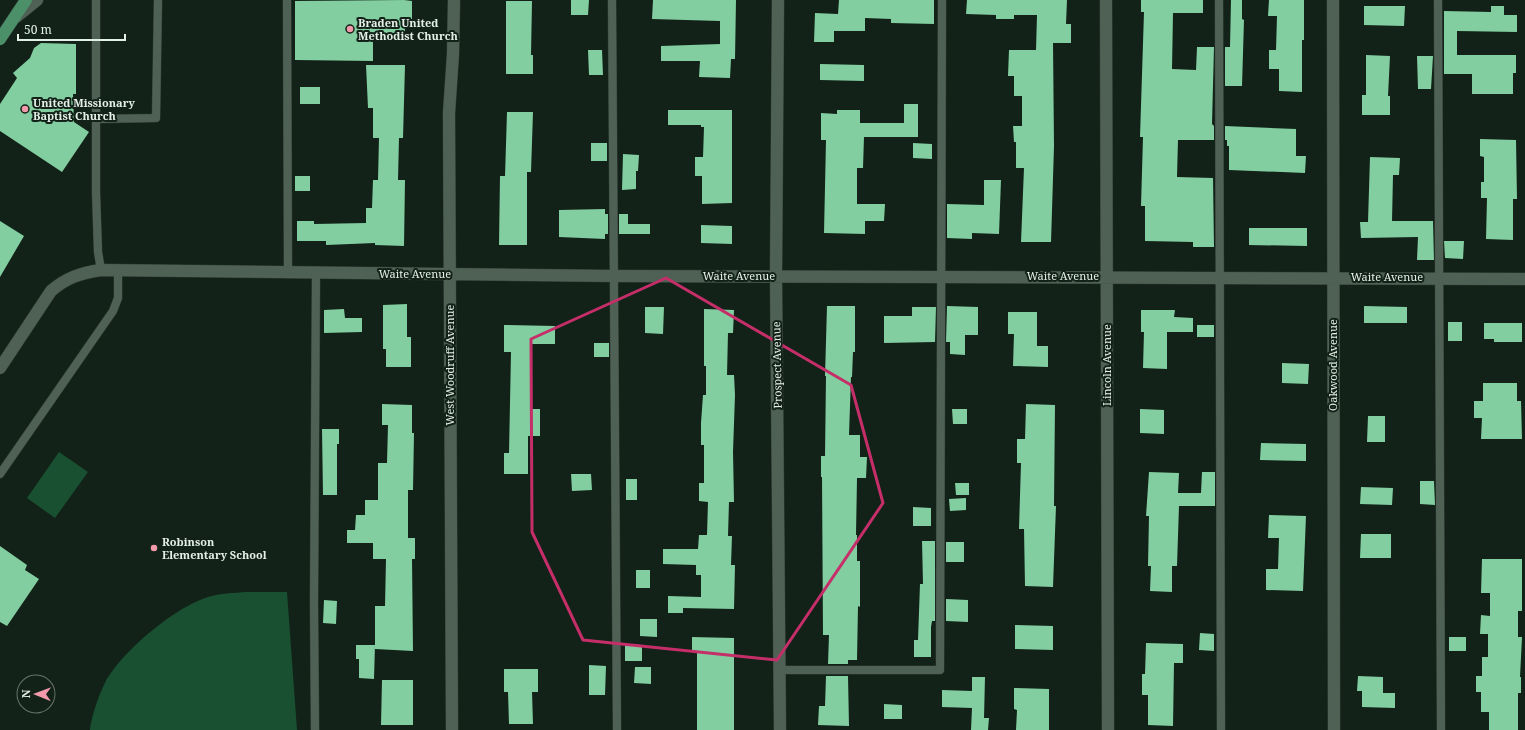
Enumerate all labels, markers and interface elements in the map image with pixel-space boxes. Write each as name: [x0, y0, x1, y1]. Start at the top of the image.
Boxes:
place label: Braden United Methodist Church: [358, 15, 459, 43]
scale bar: [18, 16, 125, 42]
text: 50 m: [24, 21, 52, 38]
marker: Braden United Methodist Church: [345, 24, 355, 34]
place label: United Missionary Baptist Church: [33, 95, 135, 123]
marker: United Missionary Baptist Church: [20, 104, 30, 114]
street label: Waite Avenue: [379, 266, 451, 281]
street label: Waite Avenue: [703, 268, 775, 283]
street label: Waite Avenue: [1027, 268, 1099, 283]
street label: Waite Avenue: [1351, 269, 1423, 284]
street label: West Woodruff Avenue: [442, 304, 457, 425]
street label: Oakwood Avenue: [1325, 319, 1340, 411]
street label: Prospect Avenue: [768, 321, 785, 409]
street label: Lincoln Avenue: [1099, 324, 1114, 406]
place label: Robinson Elementary School: [162, 534, 267, 562]
marker: Robinson Elementary School: [149, 543, 159, 553]
north arrow: [16, 674, 56, 714]
text: N: [18, 689, 33, 698]

